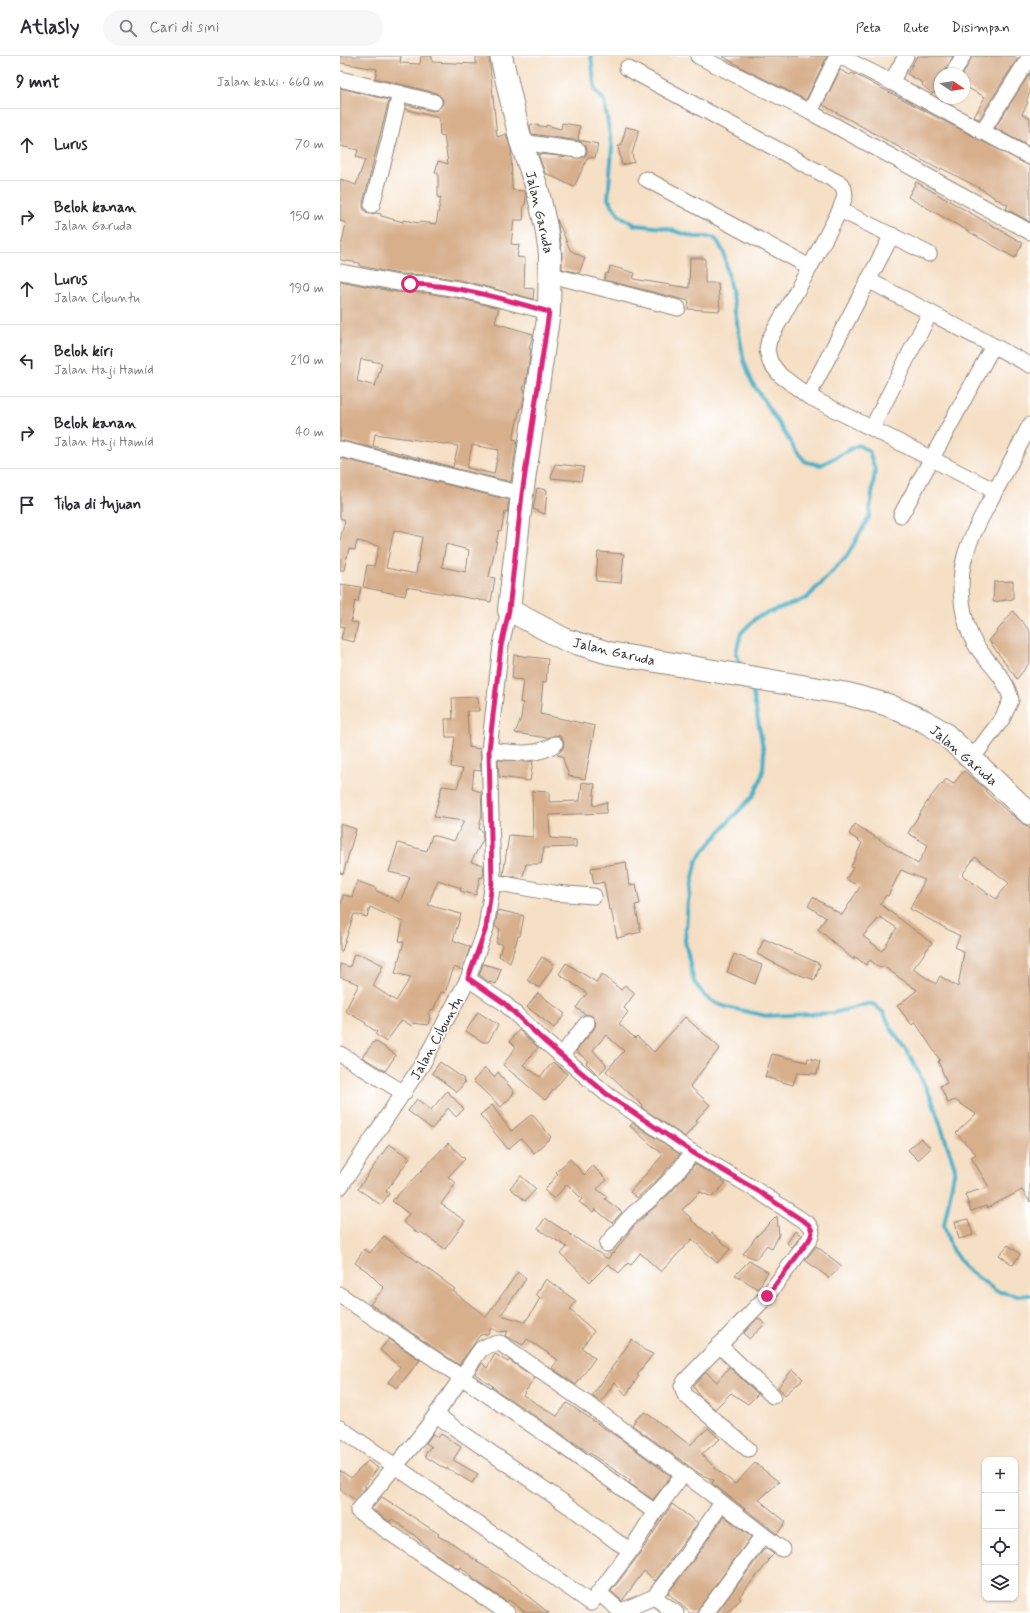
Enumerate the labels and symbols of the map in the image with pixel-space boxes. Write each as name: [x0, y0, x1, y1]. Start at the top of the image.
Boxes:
north arrow: [934, 68, 970, 104]
street label: Jalan Garuda: [521, 169, 557, 255]
route start: [401, 275, 419, 293]
street label: Jalan Garuda: [571, 634, 657, 670]
street label: Jalan Garuda: [926, 721, 1001, 790]
street label: Jalan Cibuntu: [407, 993, 467, 1083]
route end: [758, 1287, 776, 1305]

